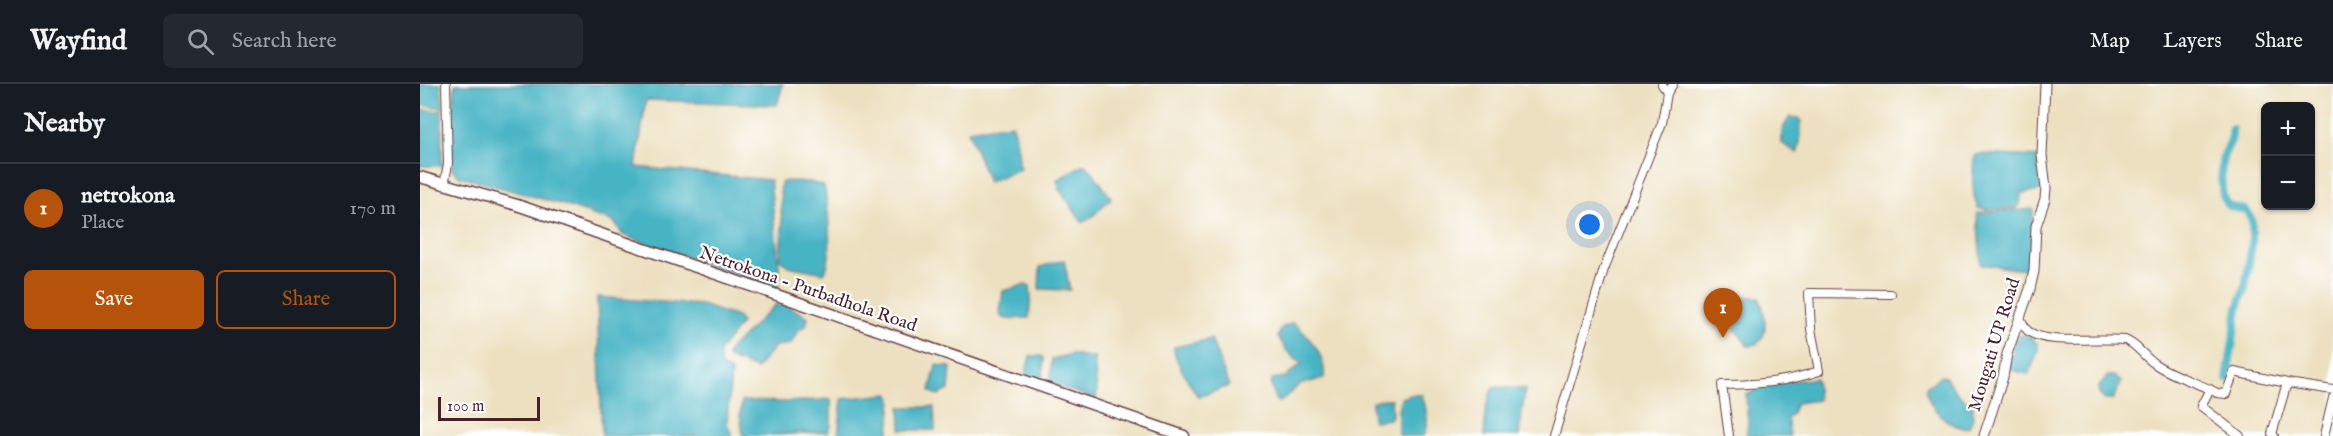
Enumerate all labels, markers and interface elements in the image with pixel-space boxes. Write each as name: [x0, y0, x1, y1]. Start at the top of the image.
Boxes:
search box: [163, 14, 583, 68]
text: Wayfind: [30, 24, 127, 59]
icon: search: [184, 25, 217, 58]
text: Search here: [232, 27, 337, 55]
text: Map: [2090, 28, 2130, 55]
text: Layers: [2163, 28, 2222, 55]
text: Share: [2255, 28, 2303, 55]
map controls: [2261, 102, 2315, 210]
button: +: [2261, 102, 2315, 156]
text: Nearby: [24, 107, 105, 140]
button: −: [2261, 156, 2315, 210]
text: netrokona: [81, 182, 175, 210]
text: 1: [40, 196, 47, 221]
text: 170 m: [350, 196, 396, 221]
text: Place: [81, 210, 124, 235]
your location: [1575, 210, 1604, 239]
street label: Netrokona - Purbadhola Road: [696, 242, 920, 338]
button: Save: [24, 270, 204, 329]
button: Share: [216, 270, 396, 329]
street label: Mougati UP Road: [1964, 275, 2026, 415]
pin: 1: [1704, 288, 1742, 338]
scale bar: [438, 394, 540, 422]
text: 100 m: [447, 397, 484, 417]

